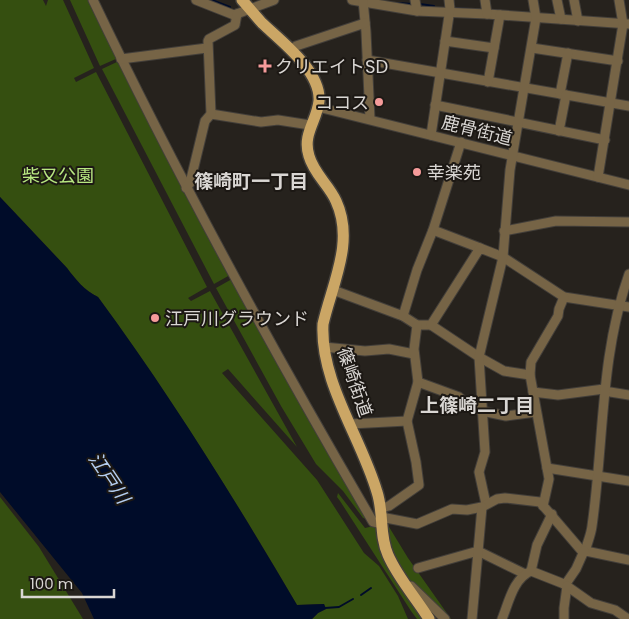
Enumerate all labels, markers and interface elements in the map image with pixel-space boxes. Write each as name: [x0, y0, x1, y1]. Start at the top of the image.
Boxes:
place label: クリエイトSD: [275, 54, 388, 79]
marker: クリエイトSD: [259, 60, 271, 72]
place label: ココス: [315, 90, 369, 115]
marker: ココス: [373, 96, 385, 108]
street label: 鹿骨街道: [439, 109, 515, 151]
place label: 幸楽苑: [427, 160, 481, 185]
park label: 柴又公園: [22, 163, 94, 188]
marker: 幸楽苑: [411, 166, 423, 178]
district label: 篠崎町一丁目: [194, 168, 308, 195]
place label: 江戸川グラウンド: [165, 306, 309, 331]
marker: 江戸川グラウンド: [149, 312, 161, 324]
street label: 篠崎街道: [331, 344, 379, 420]
district label: 上篠崎二丁目: [420, 392, 534, 419]
water label: 江戸川: [82, 447, 137, 511]
scale bar: [22, 566, 115, 598]
text: 100 m: [30, 573, 73, 594]

